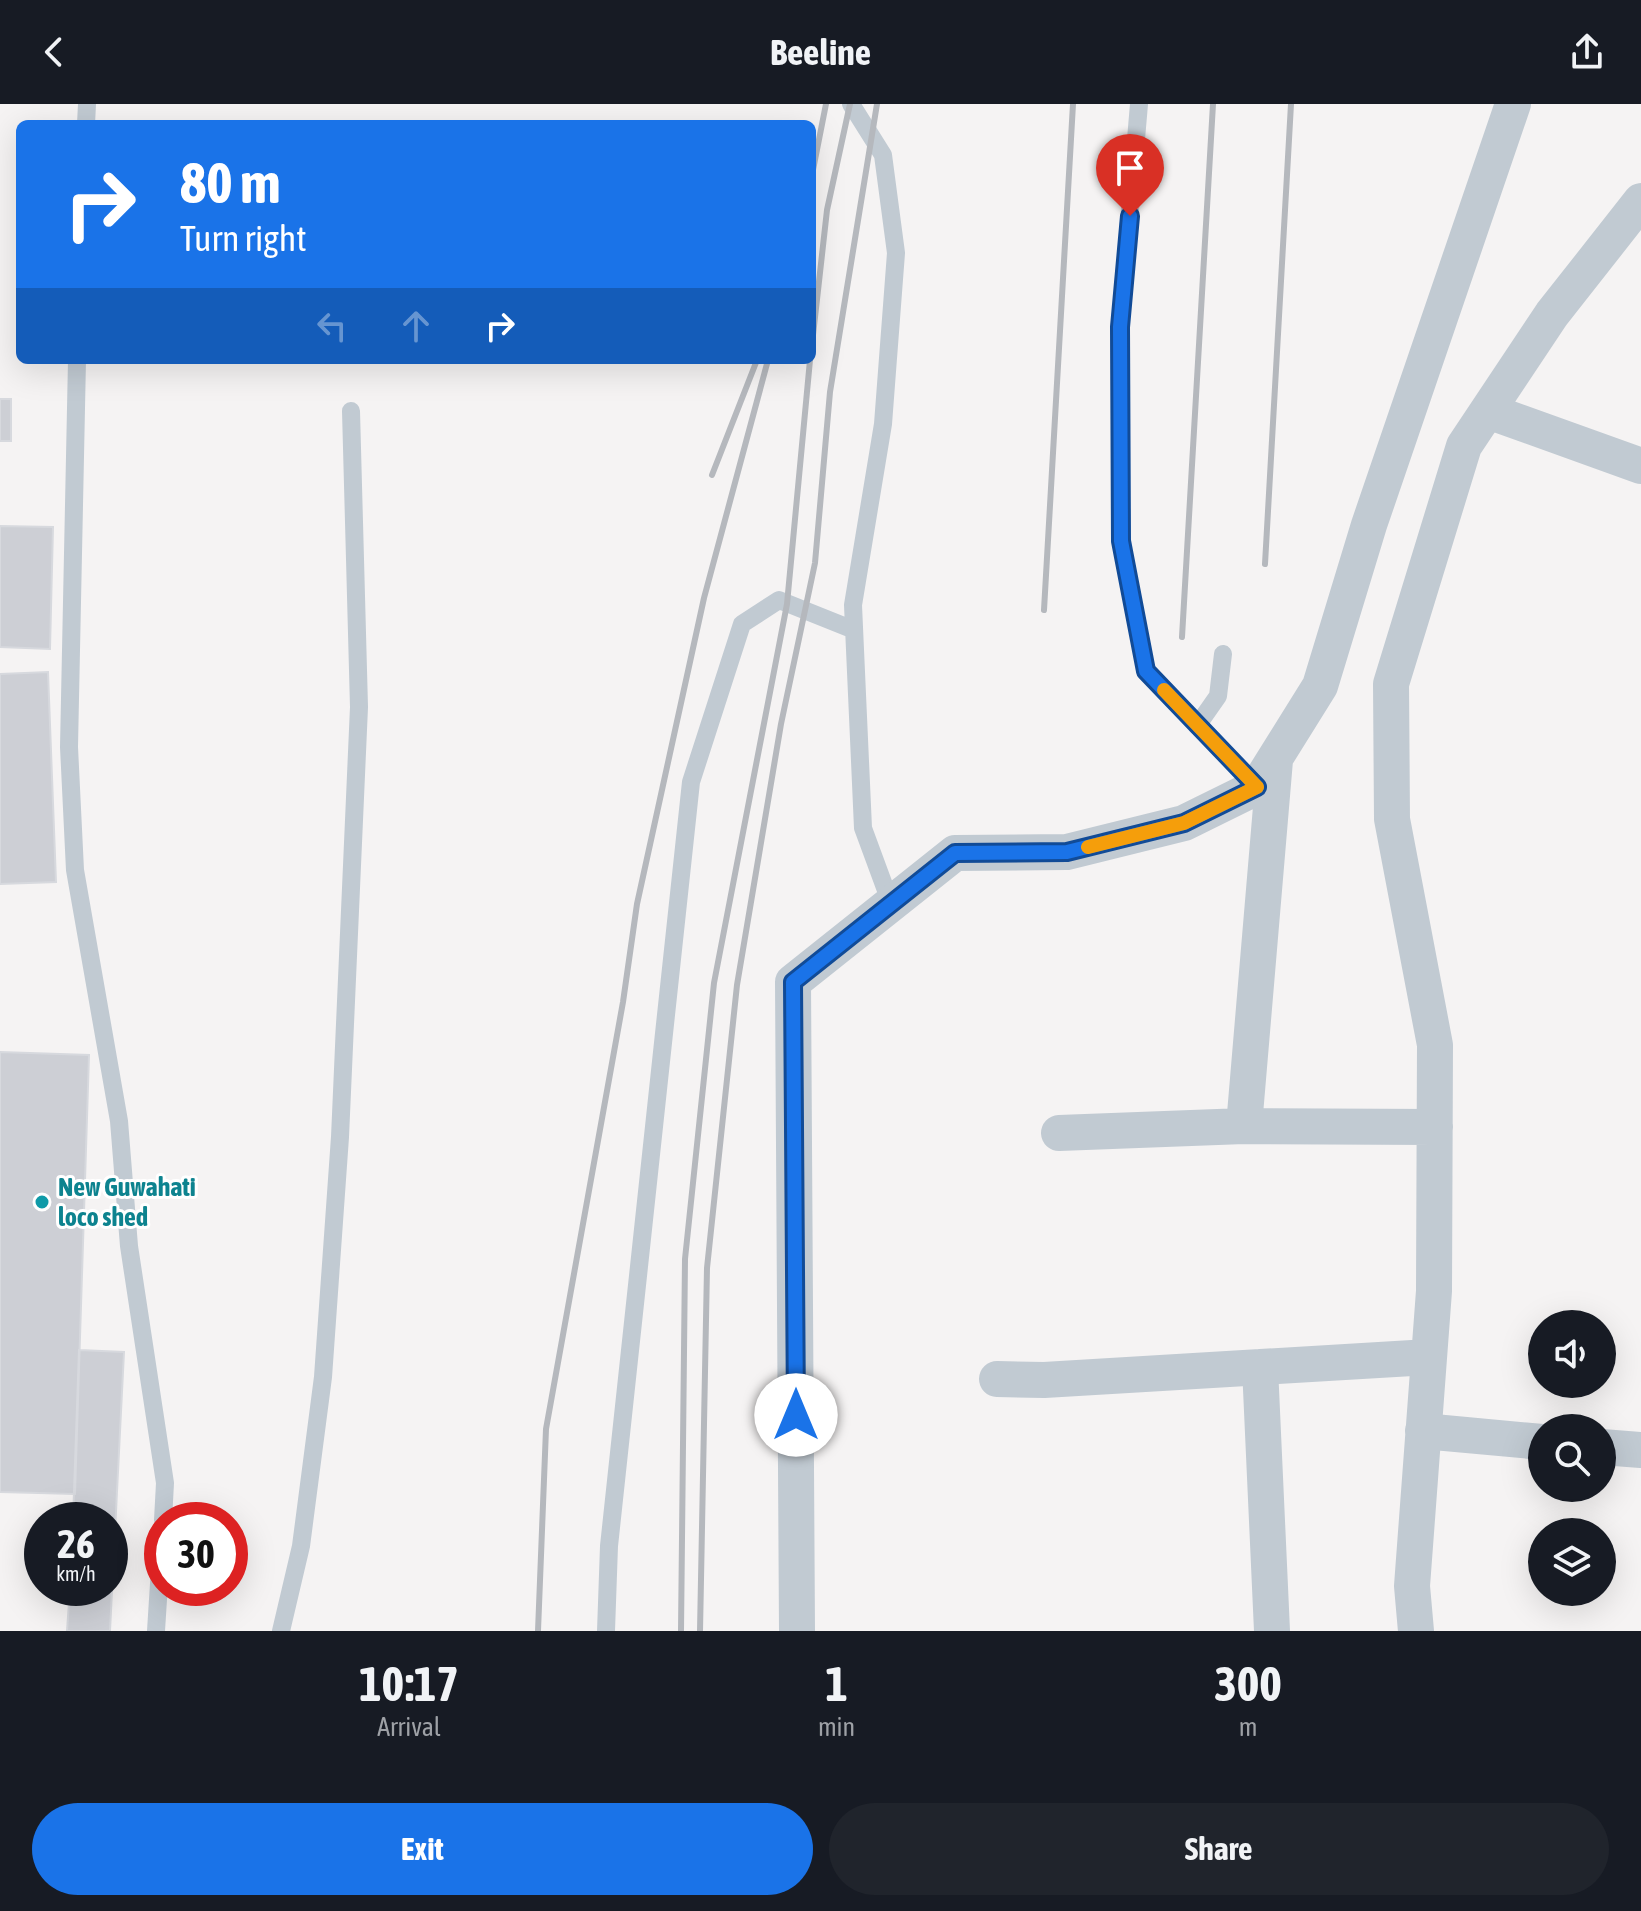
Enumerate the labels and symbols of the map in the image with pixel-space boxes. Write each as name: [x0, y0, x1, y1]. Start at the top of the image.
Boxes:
pin: [1096, 134, 1164, 216]
place label: New Guwahati loco shed: [58, 1172, 196, 1232]
marker: New Guwahati loco shed: [33, 1193, 51, 1211]
position arrow: [754, 1373, 838, 1457]
speed limit sign: 30: [144, 1502, 248, 1606]

